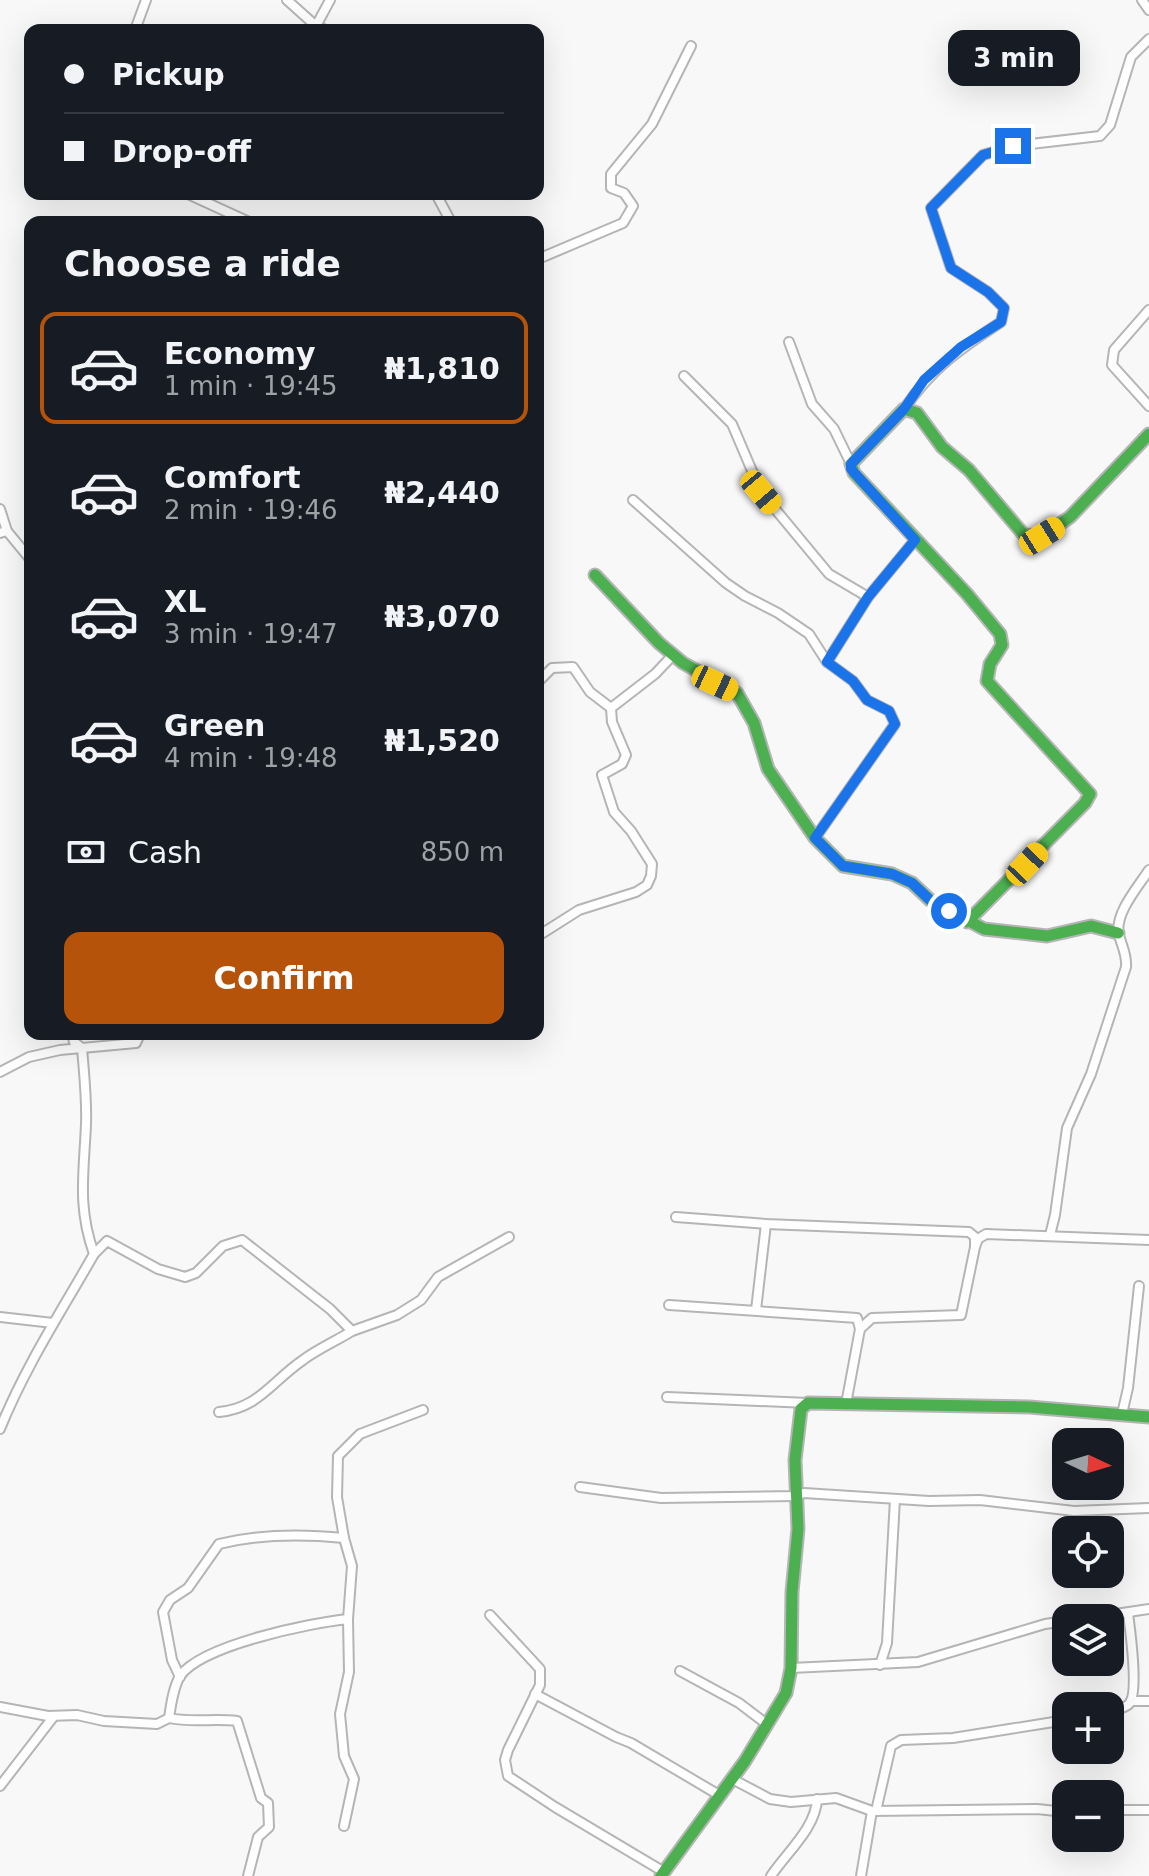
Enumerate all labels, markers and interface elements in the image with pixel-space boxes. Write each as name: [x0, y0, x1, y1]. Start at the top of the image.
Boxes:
callout: 3 min: [947, 30, 1079, 86]
text: 3 min: [973, 43, 1055, 73]
text: Pickup: [112, 57, 225, 92]
route end: [995, 128, 1031, 164]
text: Drop-off: [112, 134, 251, 169]
text: Choose a ride: [64, 243, 341, 284]
icon: car: [68, 332, 140, 404]
text: Economy: [164, 336, 316, 371]
text: ₦1,810: [384, 351, 500, 386]
text: 1 min · 19:45: [164, 371, 338, 401]
icon: car: [68, 456, 140, 528]
text: Comfort: [164, 460, 301, 495]
car: [736, 466, 786, 518]
text: ₦2,440: [384, 475, 500, 510]
text: 2 min · 19:46: [164, 495, 338, 525]
car: [1015, 513, 1069, 559]
icon: car: [68, 580, 140, 652]
text: XL: [164, 584, 206, 619]
text: ₦3,070: [384, 599, 500, 634]
text: 3 min · 19:47: [164, 619, 338, 649]
car: [688, 662, 742, 704]
icon: car: [68, 704, 140, 776]
text: Green: [164, 708, 265, 743]
text: ₦1,520: [384, 723, 500, 758]
text: 4 min · 19:48: [164, 743, 338, 773]
icon: cash: [64, 830, 108, 874]
text: Cash: [128, 835, 202, 870]
text: 850 m: [421, 837, 504, 867]
car: [1002, 838, 1052, 890]
route start: [931, 893, 967, 929]
button: Confirm: [64, 932, 504, 1024]
north arrow: [1052, 1428, 1124, 1500]
map controls: [1052, 1428, 1124, 1852]
button: locate: [1052, 1516, 1124, 1588]
button: layers: [1052, 1604, 1124, 1676]
button: +: [1052, 1692, 1124, 1764]
button: −: [1052, 1780, 1124, 1852]

